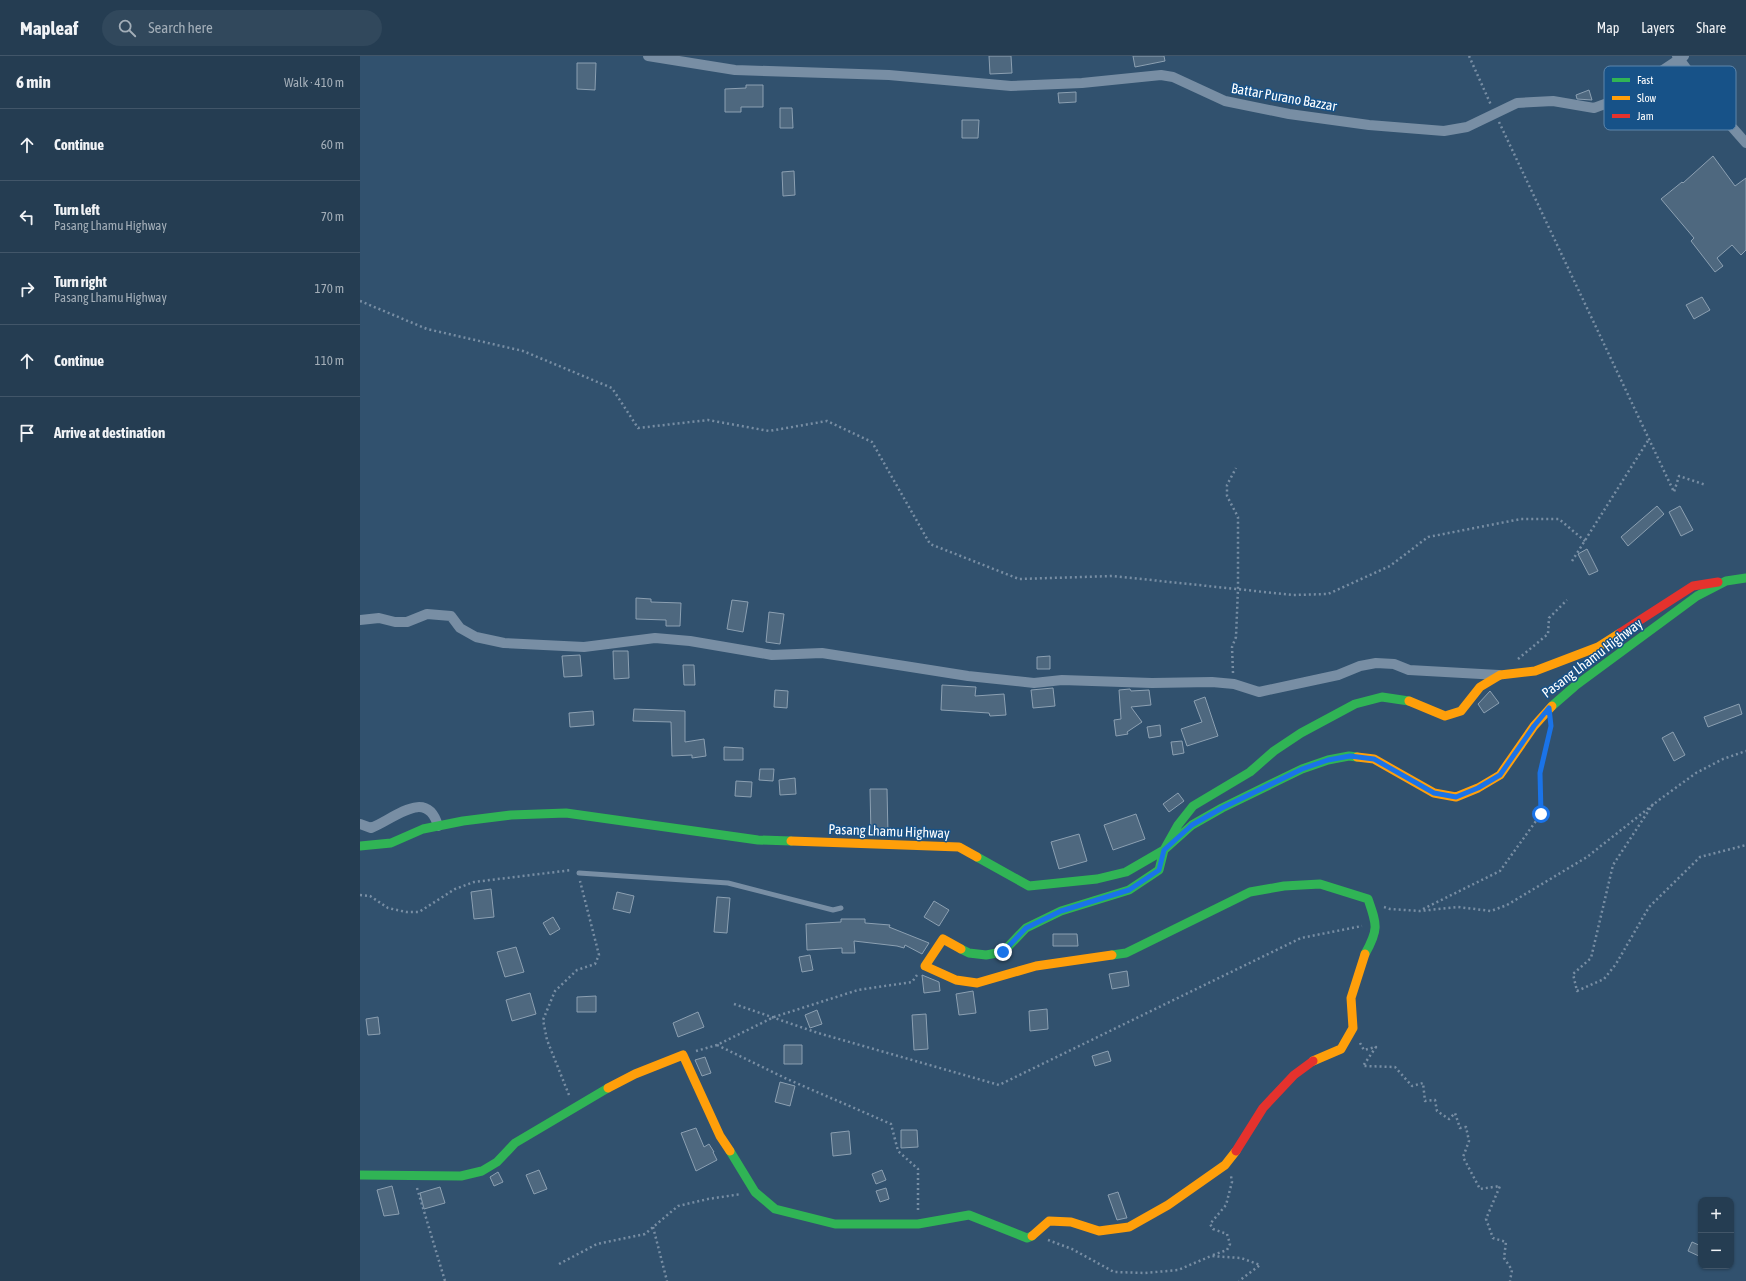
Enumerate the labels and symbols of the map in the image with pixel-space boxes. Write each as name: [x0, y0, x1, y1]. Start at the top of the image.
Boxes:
legend: [1604, 66, 1736, 130]
text: Fast: [1637, 74, 1653, 86]
street label: Battar Purano Bazzar: [1230, 80, 1339, 114]
text: Slow: [1637, 92, 1656, 104]
text: Jam: [1637, 110, 1654, 122]
street label: Pasang Lhamu Highway: [1539, 615, 1645, 701]
route start: [1532, 805, 1550, 823]
street label: Pasang Lhamu Highway: [828, 821, 950, 841]
route end: [994, 943, 1012, 961]

